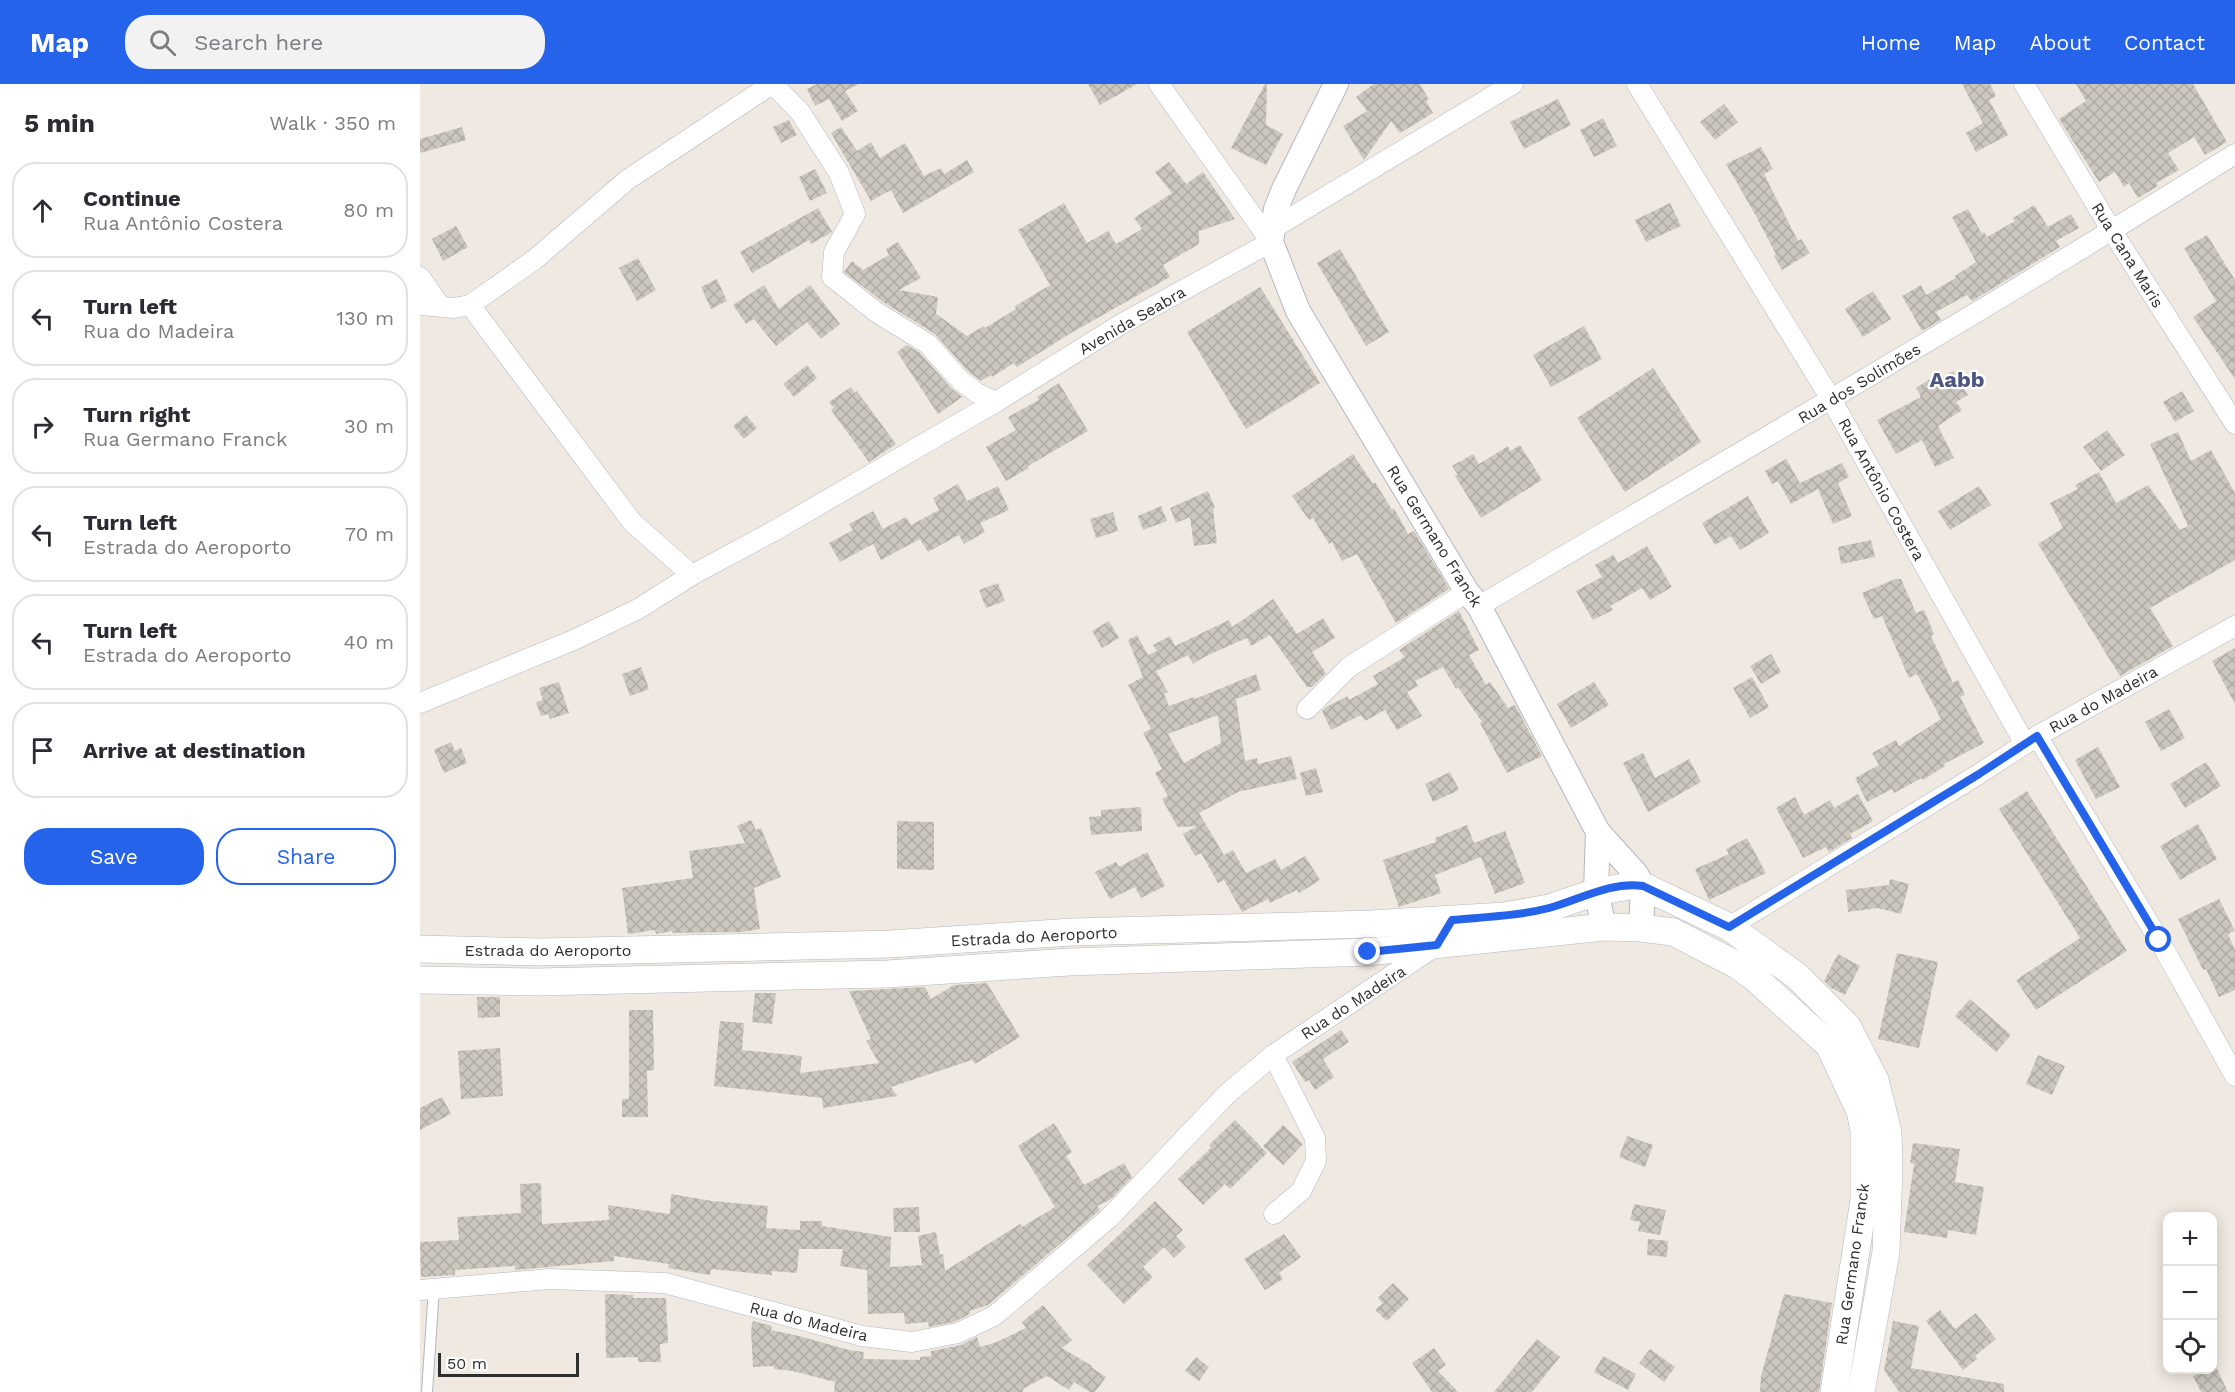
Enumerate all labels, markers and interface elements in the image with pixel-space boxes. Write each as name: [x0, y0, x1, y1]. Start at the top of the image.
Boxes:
search box: [125, 15, 545, 69]
text: Map: [30, 26, 89, 59]
icon: search: [146, 26, 179, 59]
text: Search here: [194, 30, 323, 55]
text: Home: [1861, 30, 1921, 55]
text: Map: [1954, 30, 1997, 55]
text: About: [2030, 30, 2091, 55]
text: Contact: [2124, 30, 2205, 55]
text: 5 min: [24, 108, 95, 138]
text: Walk · 350 m: [269, 111, 396, 135]
text: Continue: [83, 186, 181, 211]
icon: ahead: [26, 194, 59, 227]
text: 80 m: [343, 198, 394, 222]
street label: Rua Cana Maris: [2088, 199, 2168, 311]
text: Rua Antônio Costera: [83, 211, 283, 235]
street label: Avenida Seabra: [1076, 282, 1189, 359]
text: Turn left: [83, 294, 177, 319]
icon: left: [26, 302, 59, 335]
text: 130 m: [336, 306, 394, 330]
text: Rua do Madeira: [83, 319, 234, 343]
street label: Rua dos Solimões: [1795, 339, 1924, 428]
district label: Aabb: [1929, 367, 1985, 392]
text: Turn right: [83, 402, 190, 427]
icon: right: [26, 410, 59, 443]
text: 30 m: [344, 414, 394, 438]
street label: Rua Antônio Costera: [1834, 415, 1929, 564]
text: Rua Germano Franck: [83, 427, 287, 451]
street label: Rua Germano Franck: [1383, 462, 1486, 611]
text: Turn left: [83, 510, 177, 535]
icon: left: [26, 518, 59, 551]
text: 70 m: [345, 522, 394, 546]
text: Estrada do Aeroporto: [83, 535, 292, 559]
text: Turn left: [83, 618, 177, 643]
icon: left: [26, 626, 59, 659]
text: 40 m: [343, 630, 394, 654]
text: Estrada do Aeroporto: [83, 643, 292, 667]
street label: Rua do Madeira: [2046, 662, 2161, 737]
icon: arrive: [26, 734, 59, 767]
text: Arrive at destination: [83, 738, 306, 763]
button: Save: [24, 828, 204, 885]
button: Share: [216, 828, 396, 885]
street label: Estrada do Aeroporto: [950, 923, 1118, 950]
route start: [2145, 926, 2171, 952]
route end: [1354, 938, 1380, 964]
street label: Estrada do Aeroporto: [465, 941, 631, 960]
street label: Rua do Madeira: [1297, 961, 1409, 1043]
street label: Rua Germano Franck: [1832, 1182, 1873, 1346]
map controls: [2163, 1212, 2217, 1374]
button: +: [2163, 1212, 2217, 1266]
button: −: [2163, 1266, 2217, 1320]
street label: Rua do Madeira: [748, 1298, 870, 1345]
button: locate: [2163, 1320, 2217, 1374]
scale bar: [438, 1350, 579, 1378]
text: 50 m: [447, 1354, 487, 1373]

